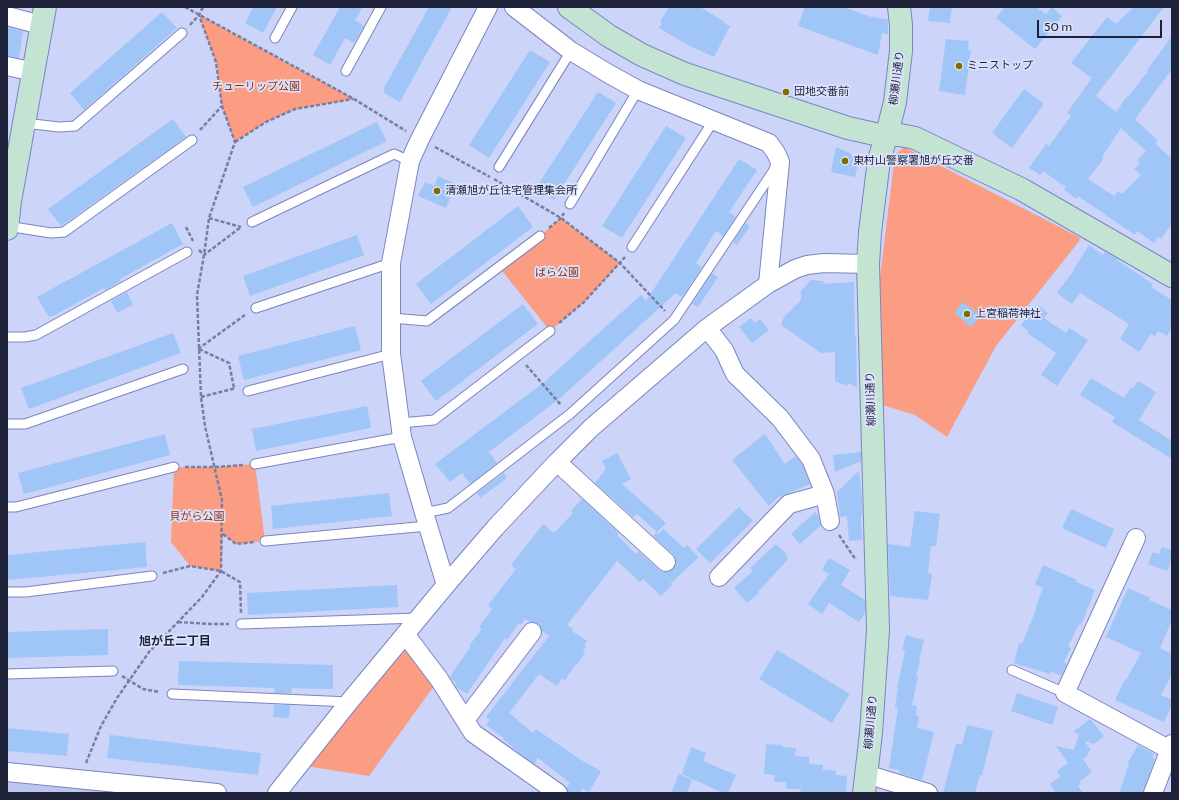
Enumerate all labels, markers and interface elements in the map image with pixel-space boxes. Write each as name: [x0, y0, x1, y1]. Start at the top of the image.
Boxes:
scale bar: [1039, 12, 1164, 38]
text: 50 m: [1044, 19, 1072, 34]
street label: 柳瀬川通り: [887, 50, 907, 106]
place label: ミニストップ: [967, 59, 1033, 73]
marker: ミニストップ: [954, 61, 964, 71]
park label: チューリップ公園: [212, 80, 300, 94]
place label: 団地交番前: [794, 85, 849, 99]
marker: 団地交番前: [781, 87, 791, 97]
place label: 東村山警察署旭が丘交番: [853, 154, 974, 168]
marker: 東村山警察署旭が丘交番: [840, 156, 850, 166]
place label: 清瀬旭が丘住宅管理集会所: [445, 184, 577, 198]
marker: 清瀬旭が丘住宅管理集会所: [432, 186, 442, 196]
park label: ばら公園: [535, 266, 579, 280]
place label: 上宮稲荷神社: [975, 307, 1041, 321]
marker: 上宮稲荷神社: [962, 309, 972, 319]
street label: 柳瀬川通り: [863, 371, 879, 427]
park label: 貝がら公園: [170, 510, 224, 524]
district label: 旭が丘二丁目: [139, 634, 211, 648]
street label: 柳瀬川通り: [862, 694, 880, 750]

